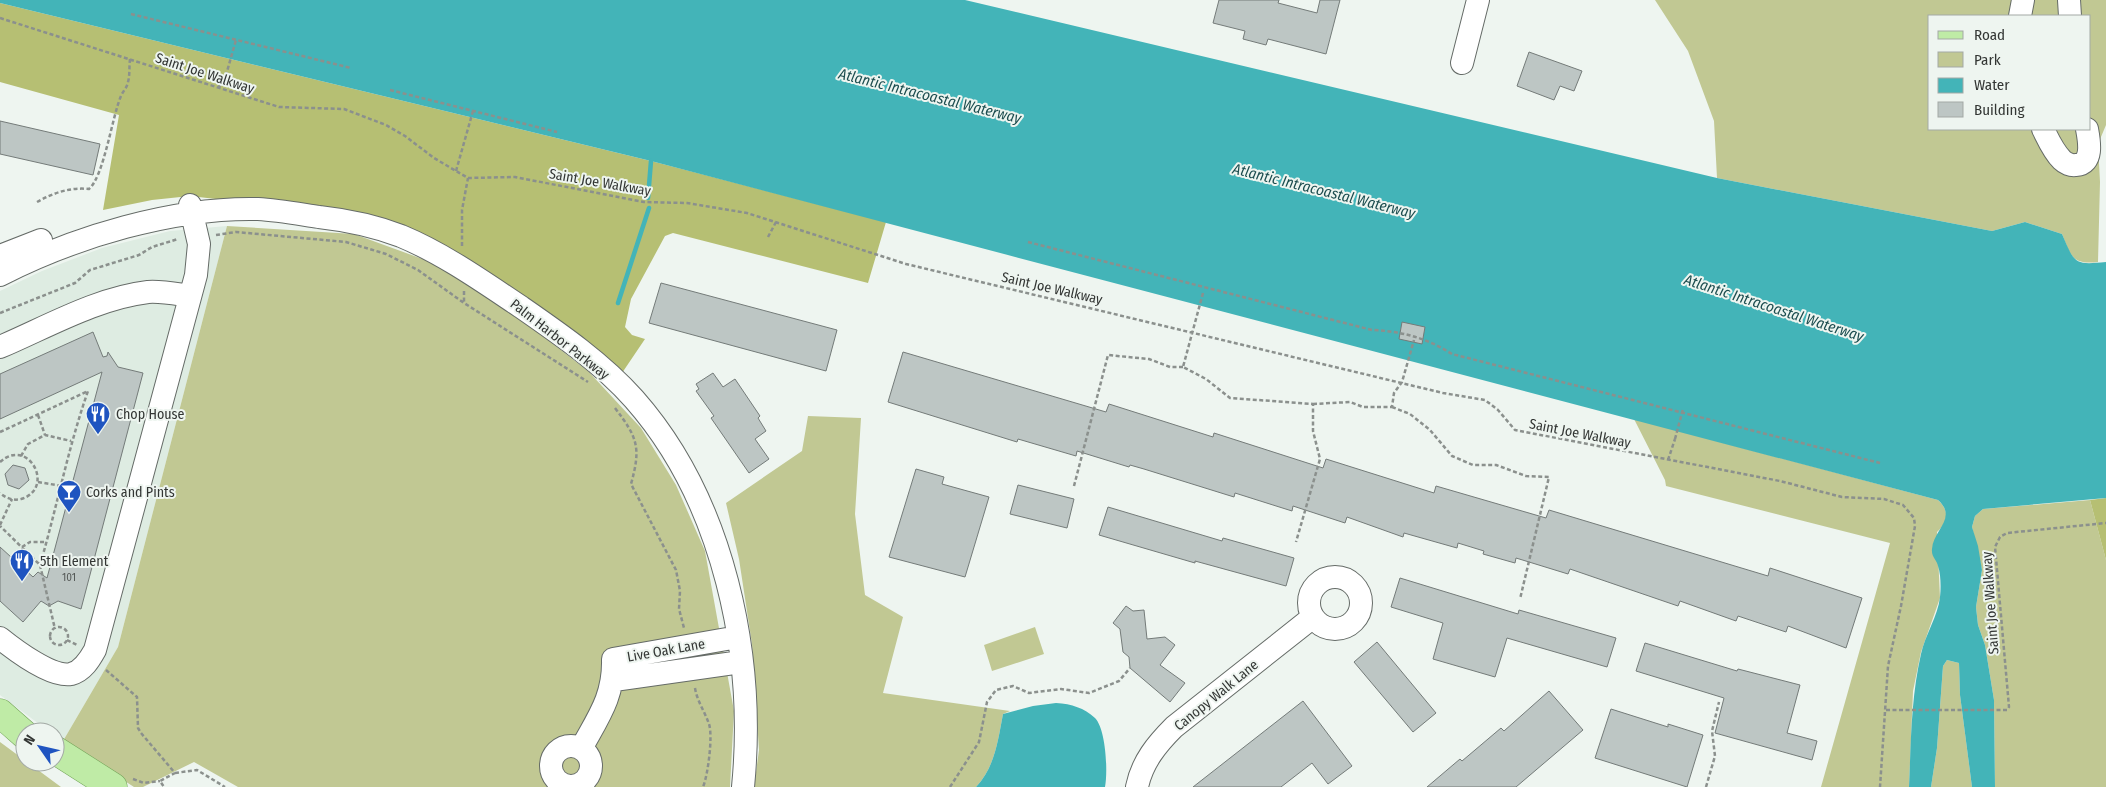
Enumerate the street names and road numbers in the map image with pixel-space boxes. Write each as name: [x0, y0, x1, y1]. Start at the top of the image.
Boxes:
street label: Saint Joe Walkway: [153, 49, 257, 98]
street label: Saint Joe Walkway: [548, 165, 653, 200]
street label: Saint Joe Walkway: [1000, 269, 1105, 309]
street label: Palm Harbor Parkway: [507, 295, 613, 384]
street label: Saint Joe Walkway: [1528, 415, 1633, 452]
street label: Saint Joe Walkway: [1978, 550, 2003, 655]
street label: Live Oak Lane: [626, 635, 706, 666]
street label: Canopy Walk Lane: [1171, 656, 1262, 734]

